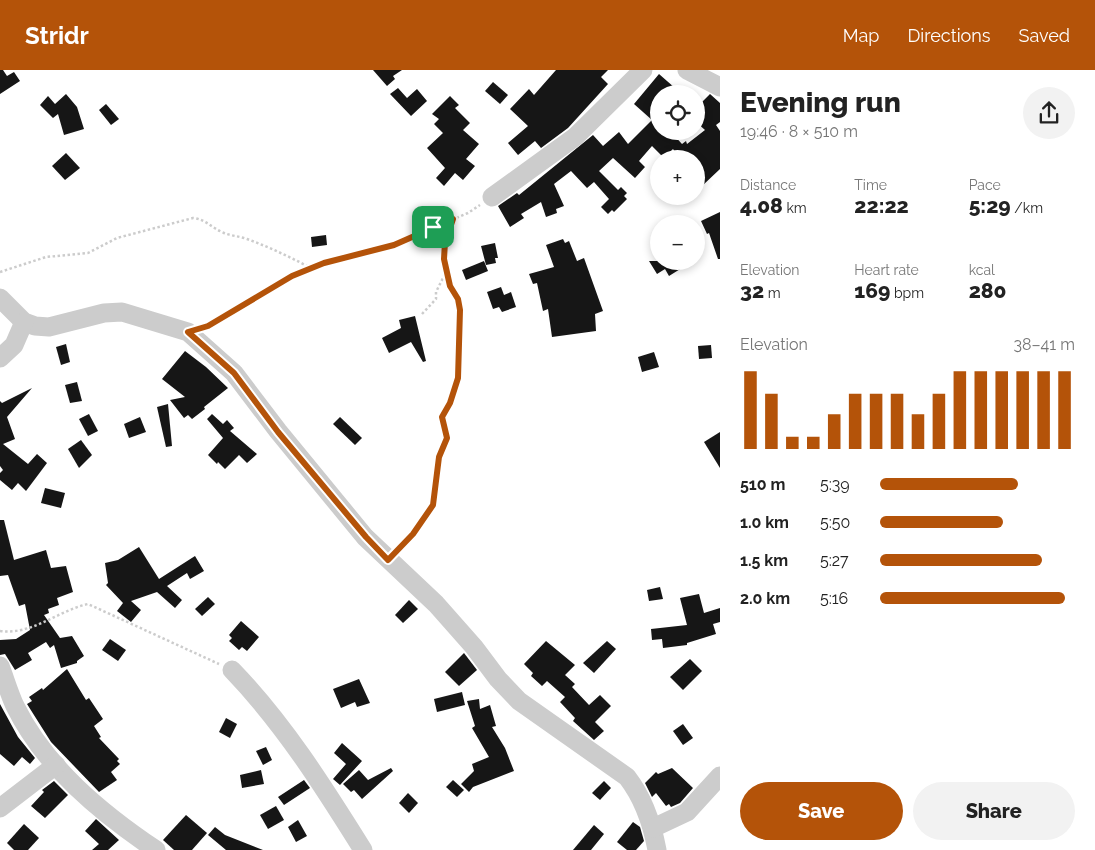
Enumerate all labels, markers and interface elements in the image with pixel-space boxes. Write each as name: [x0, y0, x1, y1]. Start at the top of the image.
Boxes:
text: Stridr: [25, 21, 89, 50]
text: Map: [843, 25, 879, 46]
text: Directions: [907, 25, 991, 46]
text: Saved: [1019, 25, 1070, 46]
map controls: [650, 85, 705, 270]
button: locate: [650, 85, 705, 140]
text: Evening run: [740, 86, 901, 119]
button: share: [1023, 87, 1075, 139]
text: 19:46 · 8 × 510 m: [740, 122, 858, 141]
button: +: [650, 150, 705, 205]
text: Distance: [740, 177, 796, 193]
text: Time: [854, 177, 887, 193]
text: Pace: [969, 177, 1001, 193]
text: 4.08: [740, 193, 783, 218]
text: 22:22: [854, 193, 909, 218]
text: 5:29: [969, 193, 1011, 218]
text: km: [783, 200, 807, 216]
text: /km: [1011, 200, 1043, 216]
pin: [412, 206, 454, 248]
icon: arrive: [419, 213, 447, 241]
button: −: [650, 215, 705, 270]
text: Elevation: [740, 262, 799, 278]
text: Heart rate: [854, 262, 919, 278]
text: kcal: [969, 262, 995, 278]
text: 32: [740, 278, 764, 303]
text: 169: [854, 278, 890, 303]
text: 280: [969, 278, 1006, 303]
text: m: [764, 285, 781, 301]
text: bpm: [890, 285, 924, 301]
text: Elevation: [740, 335, 808, 354]
text: 38–41 m: [1014, 335, 1075, 354]
text: 510 m: [740, 475, 785, 494]
text: 5:39: [820, 475, 850, 494]
text: 1.0 km: [740, 513, 789, 532]
text: 5:50: [820, 513, 850, 532]
text: 1.5 km: [740, 551, 788, 570]
text: 5:27: [820, 551, 849, 570]
text: 2.0 km: [740, 589, 790, 608]
text: 5:16: [820, 589, 848, 608]
button: Save: [740, 782, 903, 840]
button: Share: [913, 782, 1075, 840]

